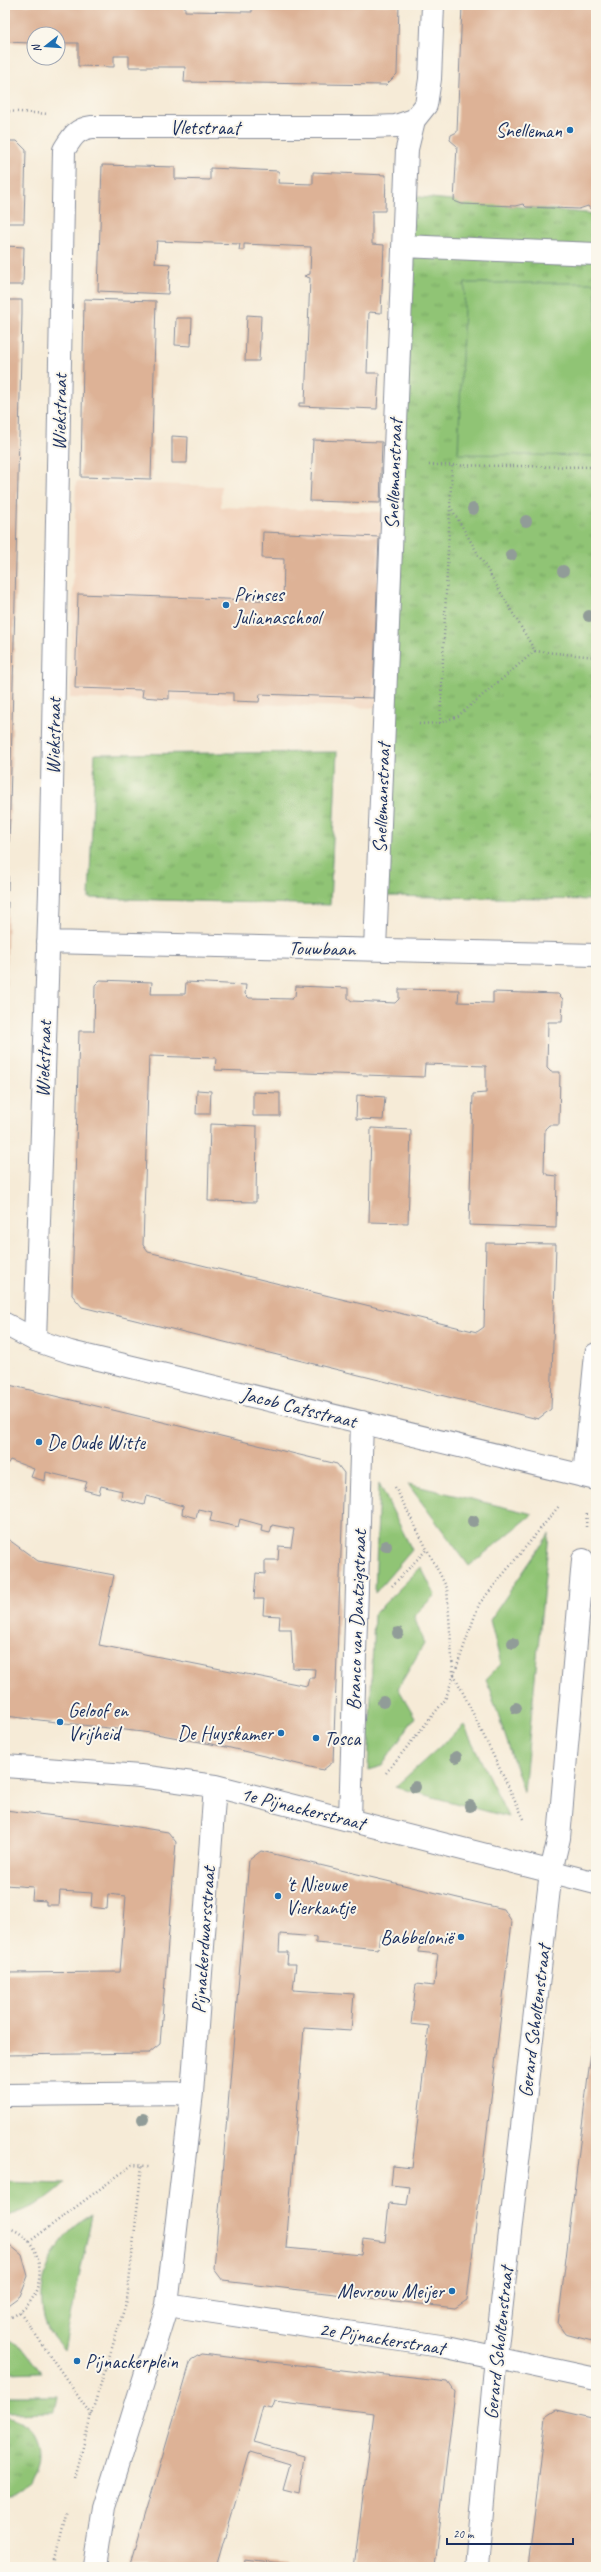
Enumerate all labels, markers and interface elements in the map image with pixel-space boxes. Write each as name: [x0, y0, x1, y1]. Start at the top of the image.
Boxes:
north arrow: [26, 26, 66, 66]
text: N: [28, 42, 44, 54]
street label: Vletstraat: [170, 115, 243, 140]
place label: Snelleman: [496, 118, 563, 143]
marker: Snelleman: [565, 125, 575, 135]
street label: Wiekstraat: [46, 371, 73, 451]
street label: Snellemanstraat: [379, 415, 408, 530]
place label: Prinses Julianaschool: [233, 582, 324, 630]
marker: Prinses Julianaschool: [221, 600, 231, 610]
street label: Wiekstraat: [40, 695, 67, 775]
street label: Snellemanstraat: [367, 739, 396, 854]
street label: Touwbaan: [288, 935, 357, 962]
street label: Wiekstraat: [30, 1018, 57, 1098]
street label: Jacob Catsstraat: [238, 1381, 361, 1434]
place label: De Oude Witte: [47, 1430, 147, 1455]
marker: De Oude Witte: [34, 1437, 44, 1447]
street label: Branco van Dantzigstraat: [341, 1527, 372, 1711]
place label: Geloof en Vrijheid: [68, 1698, 129, 1746]
marker: Geloof en Vrijheid: [55, 1717, 65, 1727]
place label: De Huyskamer: [177, 1721, 275, 1746]
place label: Tosca: [324, 1726, 362, 1751]
marker: De Huyskamer: [276, 1728, 286, 1738]
marker: Tosca: [311, 1733, 321, 1743]
street label: 1e Pijnackerstraat: [238, 1781, 371, 1837]
street label: Pijnackerdwarsstraat: [186, 1863, 221, 2014]
place label: 't Nieuwe Vierkantje: [286, 1872, 356, 1920]
marker: 't Nieuwe Vierkantje: [273, 1891, 283, 1901]
place label: Babbelonië: [380, 1925, 455, 1950]
marker: Babbelonië: [456, 1932, 466, 1942]
street label: Gerard Scholtenstraat: [513, 1940, 557, 2099]
street label: Gerard Scholtenstraat: [478, 2262, 519, 2421]
place label: Mevrouw Meijer: [337, 2279, 446, 2304]
marker: Mevrouw Meijer: [447, 2286, 457, 2296]
street label: 2e Pijnackerstraat: [317, 2316, 450, 2361]
place label: Pijnackerplein: [85, 2349, 179, 2374]
marker: Pijnackerplein: [72, 2356, 82, 2366]
scale bar: [447, 2520, 573, 2546]
text: 20 m: [453, 2526, 475, 2542]

